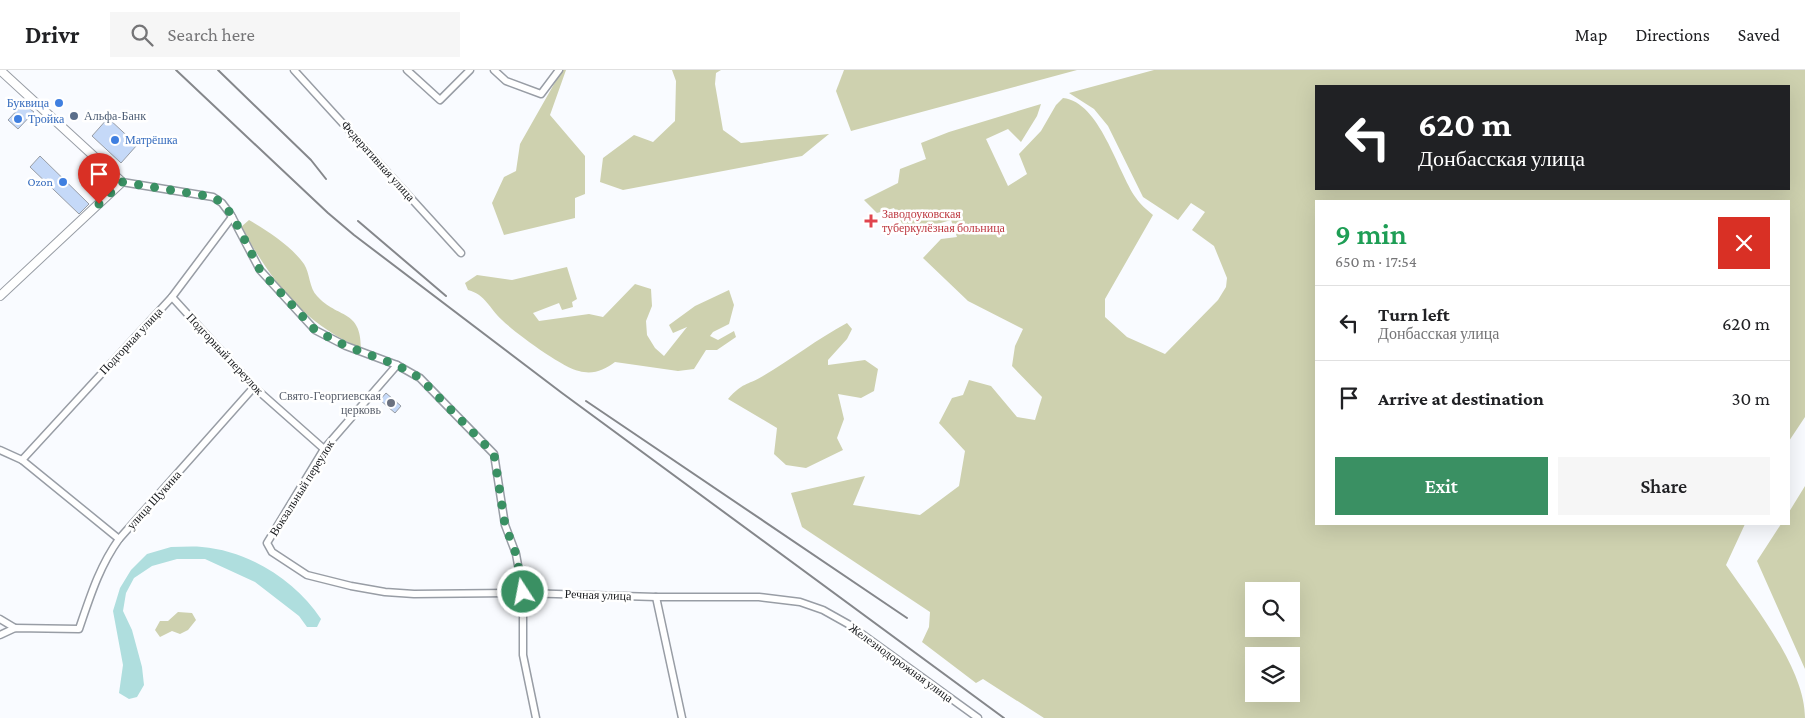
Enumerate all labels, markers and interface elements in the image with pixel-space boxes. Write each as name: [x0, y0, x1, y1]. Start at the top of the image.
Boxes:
search box: [110, 12, 460, 57]
text: Drivr: [25, 21, 80, 48]
icon: search: [128, 21, 156, 49]
text: Search here: [168, 24, 255, 45]
text: Map: [1575, 25, 1607, 45]
text: Directions: [1635, 25, 1710, 45]
text: Saved: [1738, 25, 1780, 45]
place label: Буквица: [7, 96, 50, 110]
marker: Буквица: [53, 97, 65, 109]
icon: left: [1335, 105, 1400, 170]
text: 620 m: [1418, 105, 1512, 144]
place label: Альфа-Банк: [84, 109, 146, 123]
marker: Альфа-Банк: [68, 110, 80, 122]
place label: Тройка: [28, 112, 65, 126]
marker: Тройка: [12, 113, 24, 125]
street label: Федеративная улица: [338, 118, 418, 205]
place label: Матрёшка: [125, 133, 178, 147]
marker: Матрёшка: [109, 134, 121, 146]
text: Донбасская улица: [1418, 146, 1585, 171]
pin: [78, 153, 120, 204]
icon: arrive: [85, 160, 113, 188]
place label: Ozon: [27, 175, 54, 189]
marker: Ozon: [57, 176, 69, 188]
place label: Заводоуковская туберкулёзная больница: [882, 207, 1006, 235]
marker: Заводоуковская туберкулёзная больница: [864, 214, 878, 228]
text: 9 min: [1335, 217, 1407, 250]
button: close: [1718, 217, 1770, 269]
text: 650 m · 17:54: [1335, 253, 1417, 270]
street label: Подгорная улица: [96, 304, 166, 377]
text: Turn left: [1378, 304, 1450, 325]
icon: left: [1335, 309, 1363, 337]
street label: Подгорный переулок: [184, 310, 266, 398]
text: 620 m: [1722, 313, 1770, 334]
text: Донбасская улица: [1378, 325, 1499, 342]
icon: arrive: [1335, 384, 1363, 412]
text: Arrive at destination: [1378, 388, 1544, 409]
text: 30 m: [1731, 388, 1770, 409]
place label: Свято-Георгиевская церковь: [279, 389, 382, 417]
marker: Свято-Георгиевская церковь: [385, 397, 397, 409]
street label: Вокзальный переулок: [267, 437, 337, 539]
button: Exit: [1335, 457, 1548, 515]
button: Share: [1558, 457, 1770, 515]
street label: улица Щукина: [124, 467, 184, 532]
position arrow: [496, 565, 548, 617]
map controls: [1245, 582, 1300, 702]
button: search: [1245, 582, 1300, 637]
street label: Речная улица: [564, 587, 632, 603]
street label: Железнодорожная улица: [846, 621, 956, 706]
button: layers: [1245, 647, 1300, 702]

